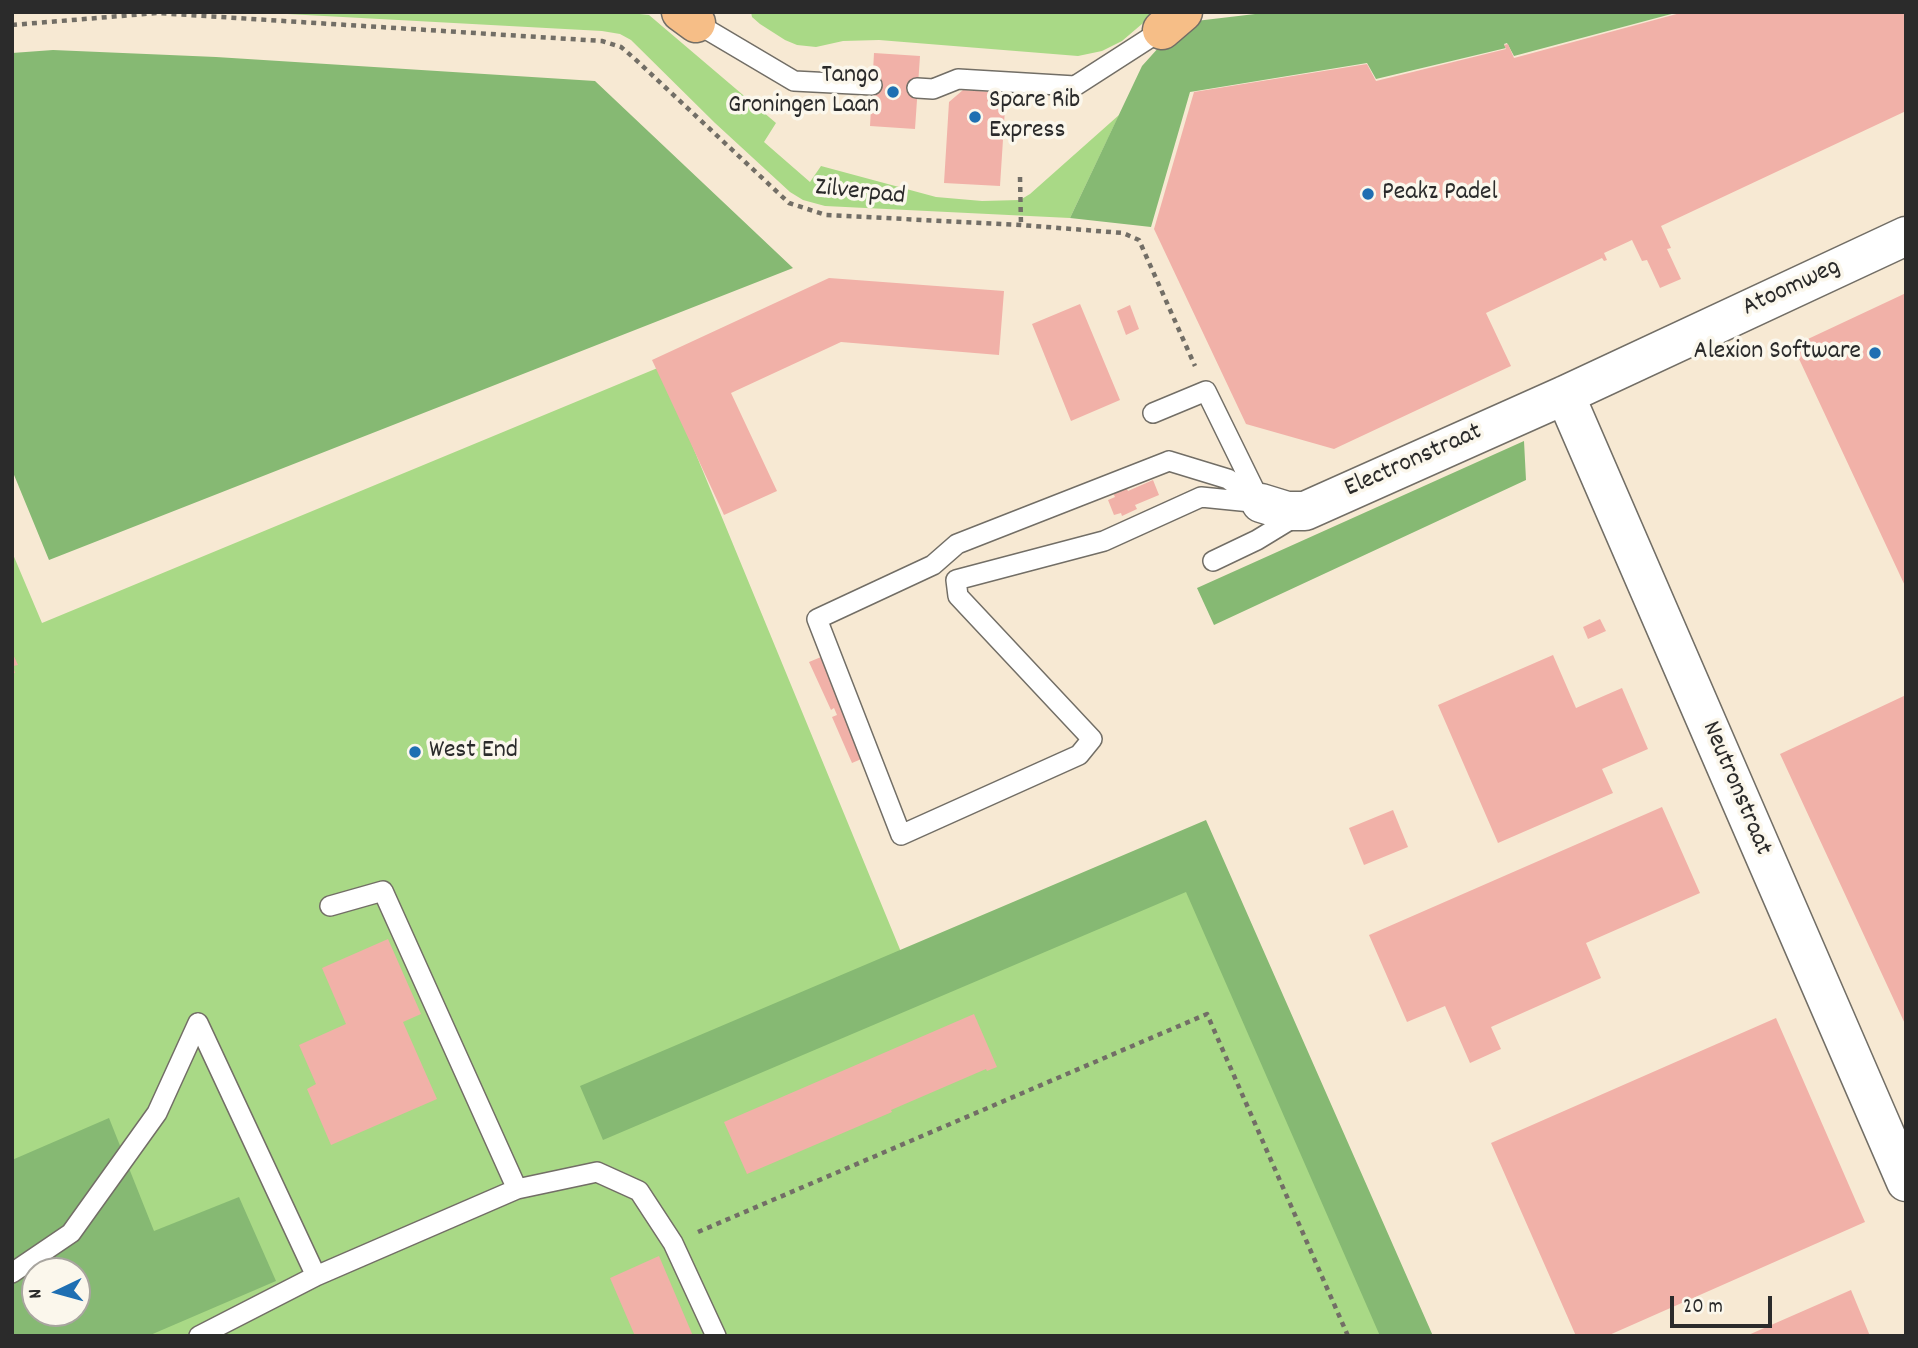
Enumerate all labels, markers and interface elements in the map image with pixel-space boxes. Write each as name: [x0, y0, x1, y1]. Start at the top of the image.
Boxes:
place label: Tango Groningen Laan: [728, 61, 879, 122]
marker: Tango Groningen Laan: [885, 84, 901, 100]
place label: Spare Rib Express: [989, 86, 1080, 148]
marker: Spare Rib Express: [967, 109, 983, 125]
street label: Zilverpad: [813, 174, 907, 214]
place label: Peakz Padel: [1382, 178, 1498, 210]
marker: Peakz Padel: [1360, 186, 1376, 202]
street label: Atoomweg: [1738, 253, 1846, 325]
place label: Alexion Software: [1693, 337, 1861, 369]
marker: Alexion Software: [1867, 345, 1883, 361]
street label: Electronstraat: [1341, 418, 1487, 506]
street label: Neutronstraat: [1693, 717, 1777, 861]
place label: West End: [429, 736, 518, 768]
marker: West End: [407, 744, 423, 760]
north arrow: [21, 1257, 91, 1327]
scale bar: [1673, 1282, 1774, 1326]
text: N: [23, 1288, 50, 1300]
text: 20 m: [1683, 1293, 1723, 1323]

